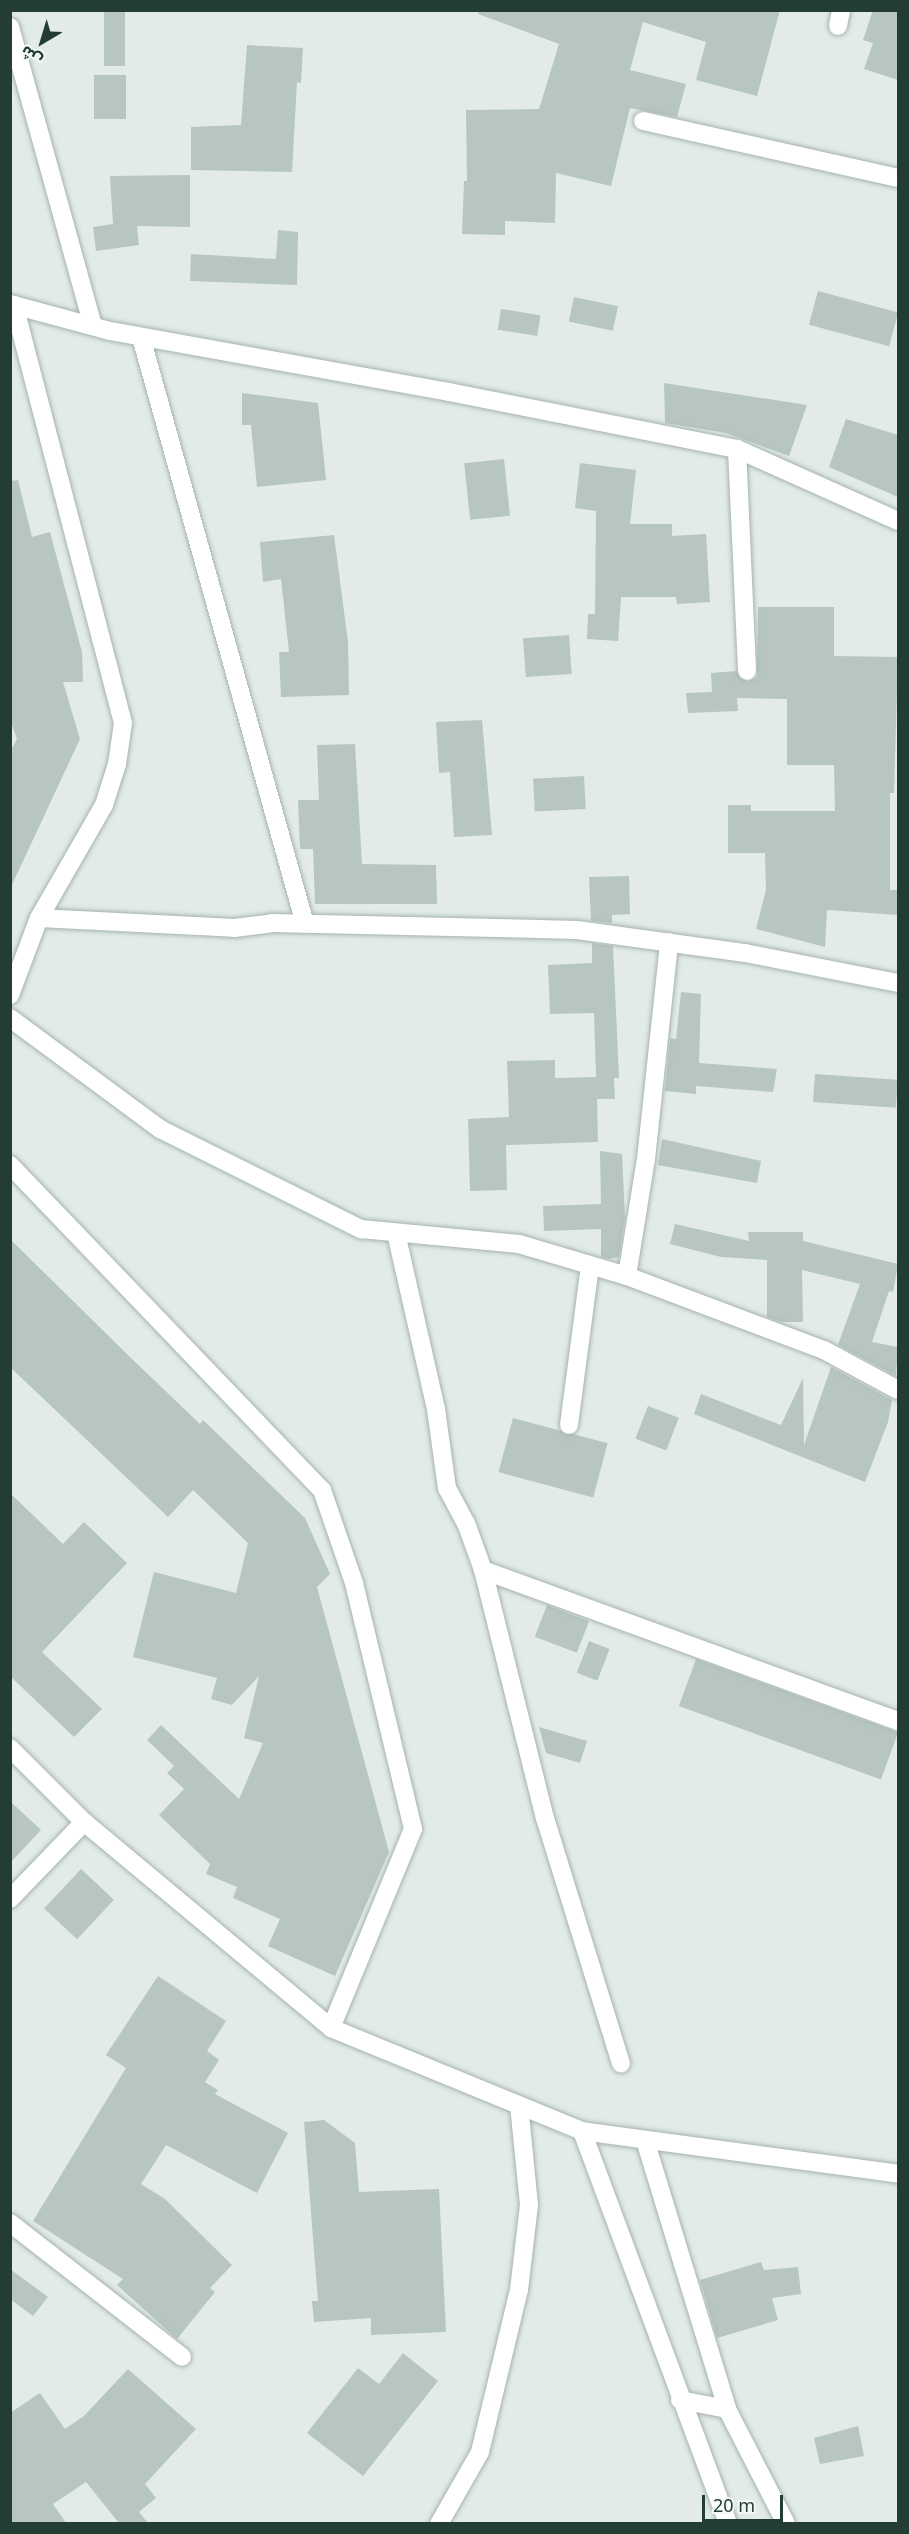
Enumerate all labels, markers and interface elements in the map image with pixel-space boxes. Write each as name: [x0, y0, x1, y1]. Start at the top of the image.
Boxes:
north arrow: [12, 12, 72, 72]
text: ش: [16, 41, 46, 72]
scale bar: [705, 2483, 786, 2521]
text: 20 m: [713, 2493, 755, 2517]

